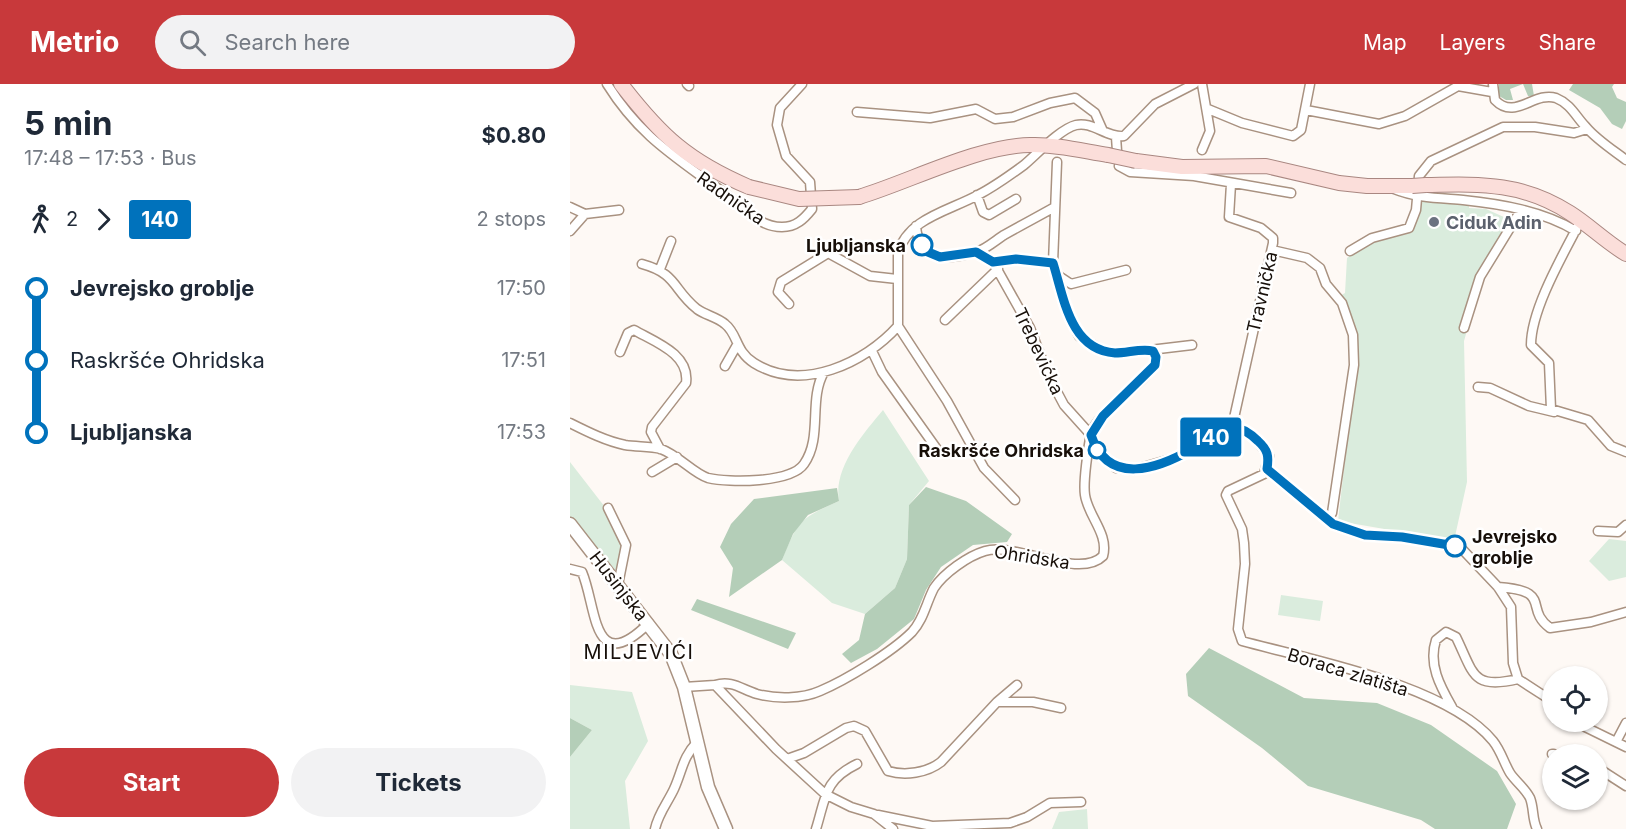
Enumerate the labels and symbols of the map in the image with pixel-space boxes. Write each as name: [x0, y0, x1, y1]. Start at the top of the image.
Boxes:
street label: Radnička: [693, 167, 769, 229]
place label: Ciduk Adin: [1446, 212, 1542, 233]
marker: Ciduk Adin: [1427, 215, 1441, 229]
marker: Ljubljanska: [911, 234, 933, 256]
place label: Ljubljanska: [806, 235, 906, 256]
street label: Travnička: [1242, 249, 1282, 335]
street label: Trebevićka: [1010, 304, 1068, 398]
line badge: 140: [1176, 418, 1246, 456]
place label: Raskršće Ohridska: [919, 440, 1084, 461]
marker: Raskršće Ohridska: [1088, 441, 1106, 459]
place label: Jevrejsko groblje: [1472, 526, 1557, 568]
marker: Jevrejsko groblje: [1444, 535, 1466, 557]
street label: Ohridska: [993, 541, 1071, 573]
street label: Husinjska: [585, 547, 653, 625]
district label: MILJEVIĆI: [584, 639, 694, 664]
street label: Boraca zlatišta: [1285, 644, 1411, 700]

